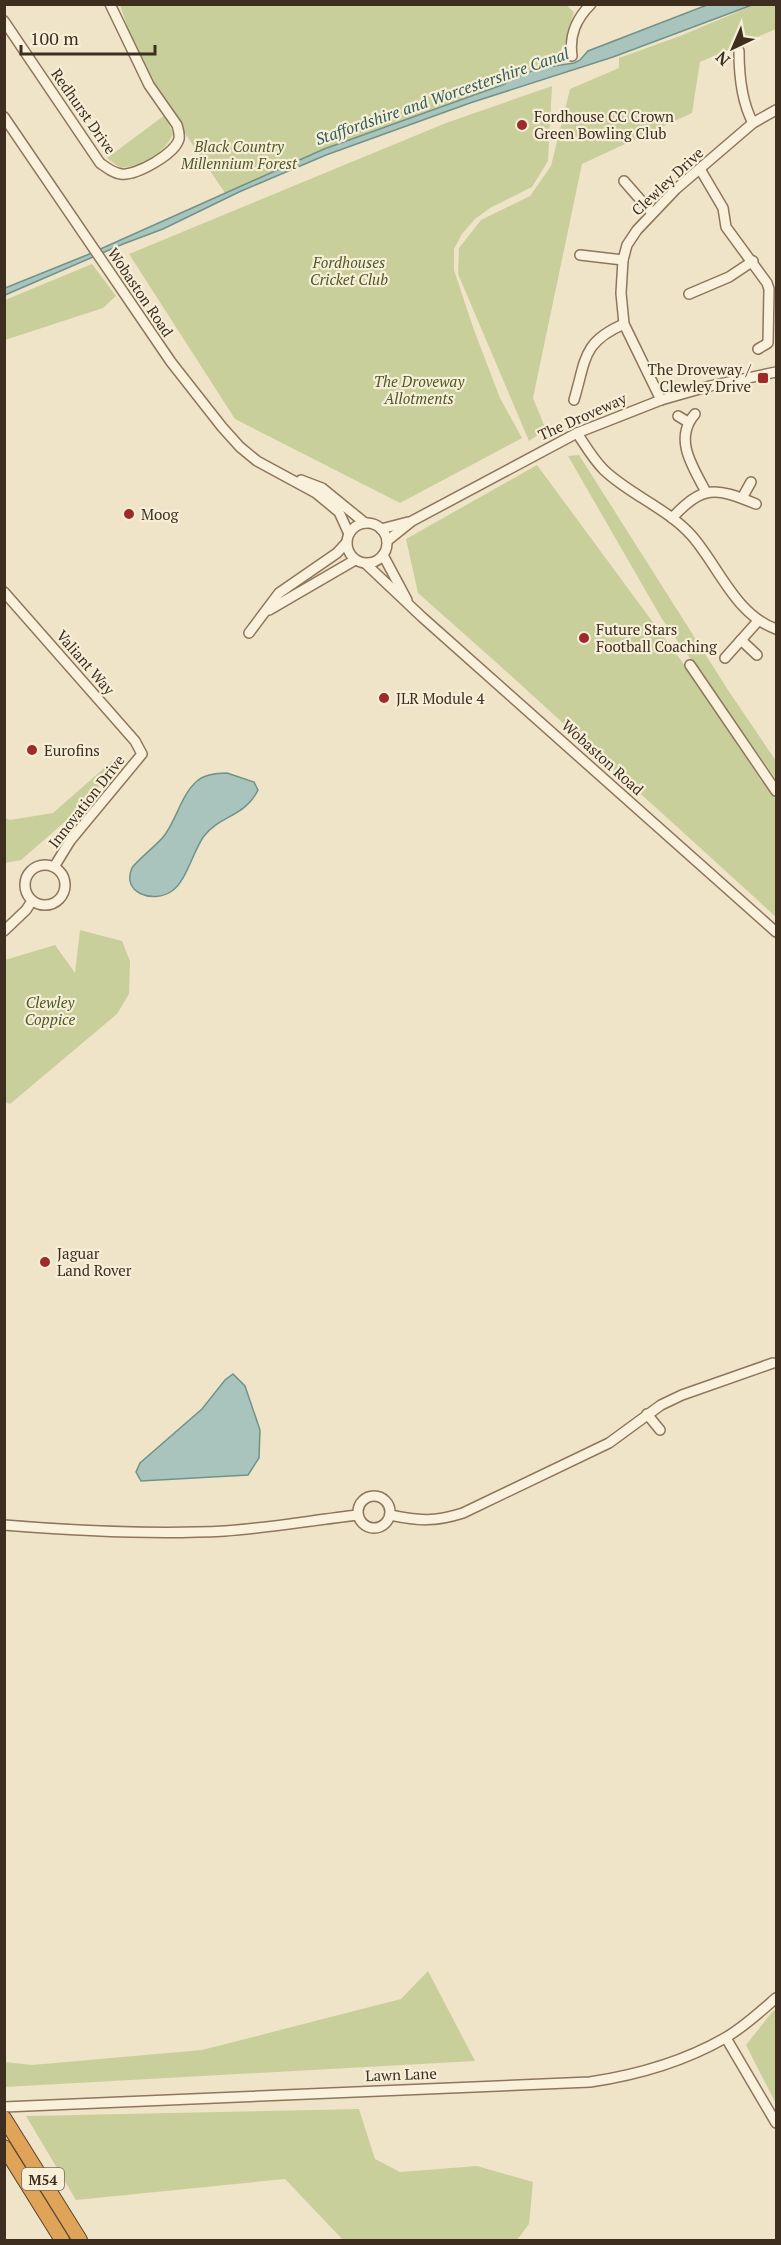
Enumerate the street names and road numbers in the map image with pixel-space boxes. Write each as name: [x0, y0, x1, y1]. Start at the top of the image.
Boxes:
street label: Redhurst Drive: [47, 64, 121, 158]
street label: Clewley Drive: [627, 143, 707, 219]
street label: Wobaston Road: [104, 244, 178, 340]
street label: The Droveway: [535, 387, 630, 444]
street label: Valiant Way: [52, 625, 120, 699]
street label: Wobaston Road: [558, 715, 648, 799]
street label: Innovation Drive: [43, 750, 129, 852]
street label: Lawn Lane: [365, 2063, 437, 2085]
road number: M54: [22, 2168, 64, 2190]

